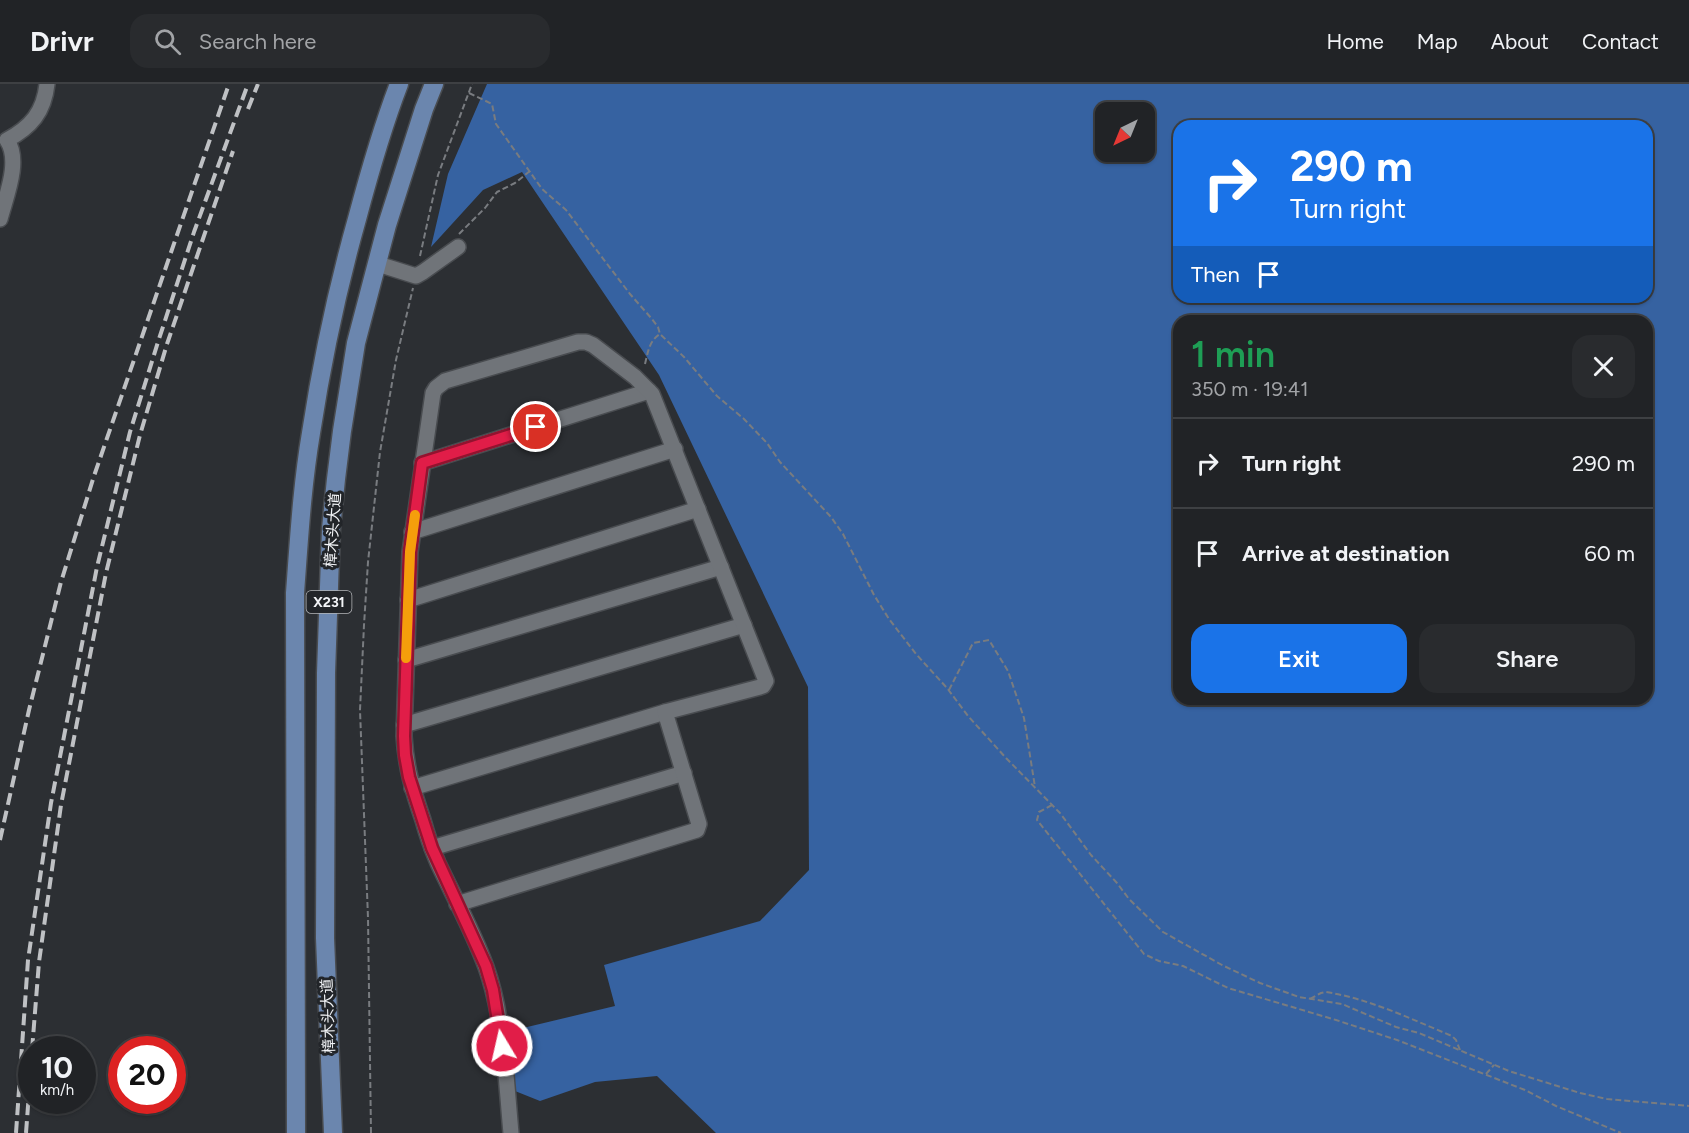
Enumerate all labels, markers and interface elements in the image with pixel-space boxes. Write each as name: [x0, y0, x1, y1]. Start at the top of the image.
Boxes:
search box: [130, 14, 550, 68]
text: Drivr: [30, 24, 94, 58]
icon: search: [151, 25, 184, 58]
text: Search here: [199, 28, 316, 55]
text: Home: [1327, 29, 1384, 54]
text: Map: [1417, 29, 1458, 54]
text: About: [1491, 29, 1549, 54]
text: Contact: [1582, 29, 1659, 54]
north arrow: [1095, 102, 1155, 162]
map controls: [1095, 102, 1155, 162]
text: 290 m: [1290, 141, 1413, 192]
icon: right: [1191, 144, 1269, 222]
text: Turn right: [1290, 192, 1406, 225]
icon: arrive: [1252, 258, 1285, 291]
text: Then: [1191, 261, 1240, 288]
text: 1 min: [1191, 333, 1275, 376]
button: close: [1572, 335, 1635, 398]
text: 350 m · 19:41: [1191, 377, 1308, 401]
pin: [510, 401, 561, 452]
icon: arrive: [519, 410, 552, 443]
icon: right: [1191, 447, 1224, 480]
text: Turn right: [1242, 450, 1341, 477]
text: 290 m: [1572, 450, 1635, 477]
street label: 樟木头大道: [321, 492, 345, 568]
icon: arrive: [1191, 537, 1224, 570]
text: Arrive at destination: [1242, 540, 1450, 567]
text: 60 m: [1584, 540, 1635, 567]
road number: X231: [306, 591, 352, 613]
button: Exit: [1191, 624, 1407, 693]
button: Share: [1419, 624, 1635, 693]
street label: 樟木头大道: [318, 978, 338, 1054]
position arrow: [470, 1014, 534, 1078]
speed limit sign: 20: [108, 1036, 186, 1114]
text: 10: [41, 1049, 73, 1086]
text: km/h: [40, 1081, 74, 1099]

